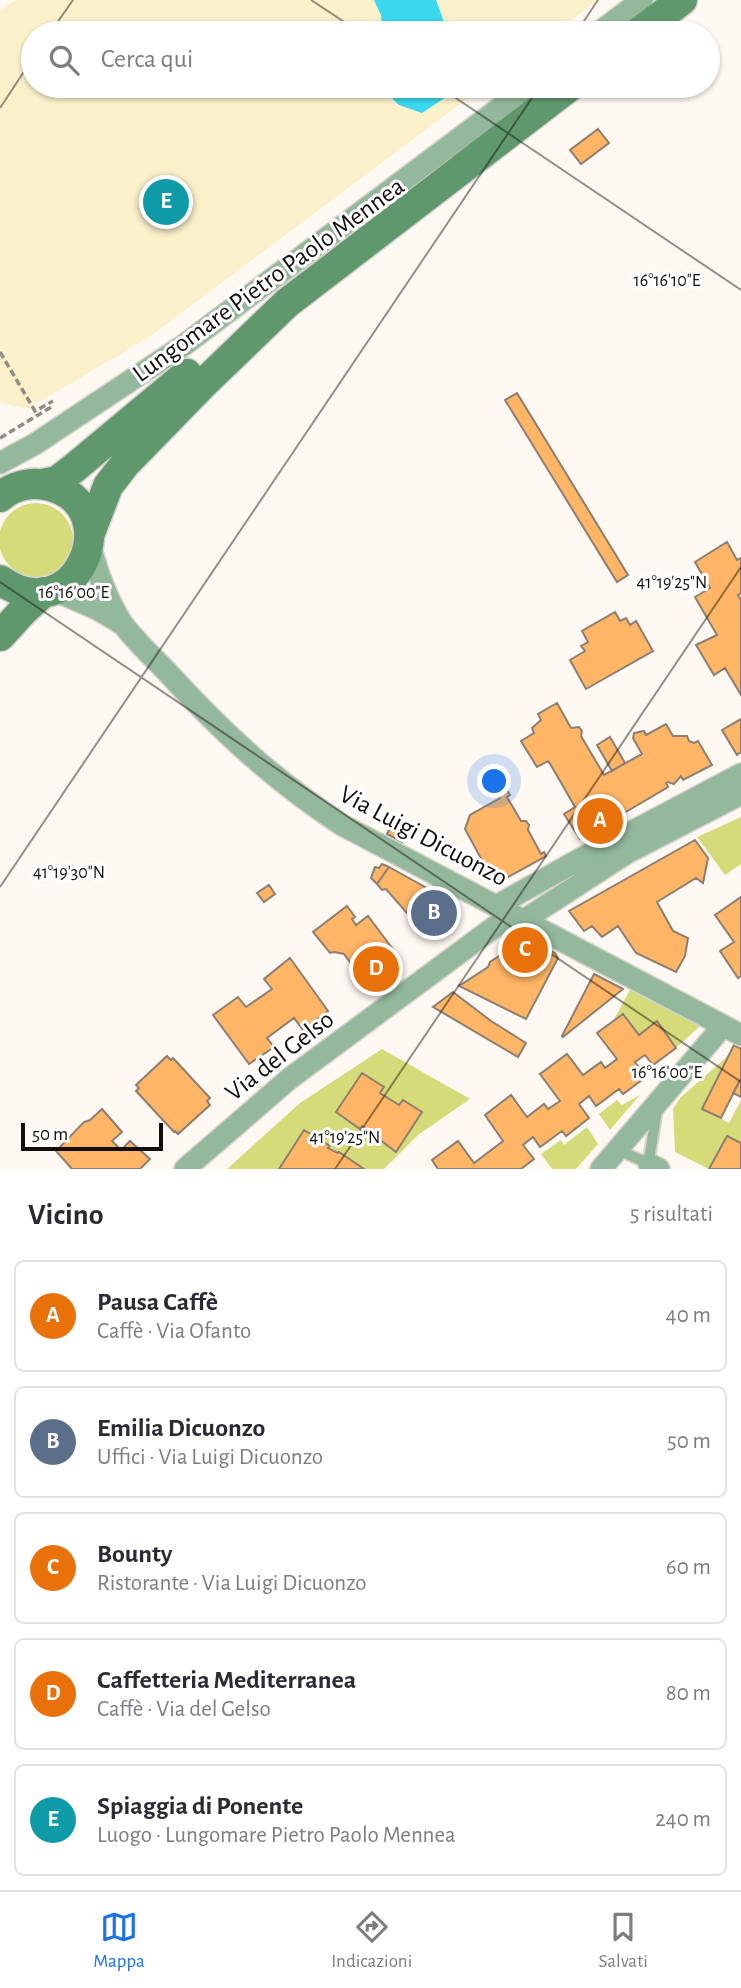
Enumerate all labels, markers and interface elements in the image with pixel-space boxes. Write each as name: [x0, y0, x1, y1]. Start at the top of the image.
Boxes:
search box: [21, 21, 720, 98]
icon: search: [45, 41, 83, 79]
text: Cerca qui: [101, 46, 193, 72]
street label: Lungomare Pietro Paolo Mennea: [128, 173, 409, 387]
pin: E: [143, 176, 189, 228]
text: 16°16'10"E: [634, 272, 701, 290]
text: 41°19'25"N: [637, 574, 707, 592]
text: 16°16'00"E: [39, 584, 109, 602]
your location: [477, 764, 511, 798]
street label: Via Luigi Dicuonzo: [335, 781, 512, 891]
pin: A: [577, 795, 623, 847]
text: 41°19'30"N: [33, 864, 105, 882]
pin: B: [411, 887, 457, 939]
pin: C: [502, 924, 548, 976]
pin: D: [353, 943, 399, 995]
street label: Via del Gelso: [221, 1006, 339, 1106]
text: 16°16'00"E: [632, 1064, 702, 1082]
scale bar: [21, 1120, 163, 1152]
text: 50 m: [32, 1125, 68, 1144]
text: 41°19'25"N: [310, 1129, 380, 1147]
text: Vicino: [28, 1200, 104, 1230]
text: 5 risultati: [630, 1203, 713, 1226]
text: Pausa Caffè: [97, 1289, 218, 1315]
text: A: [46, 1304, 60, 1327]
text: 40 m: [666, 1304, 711, 1327]
text: Caffè · Via Ofanto: [97, 1320, 251, 1343]
text: Emilia Dicuonzo: [97, 1415, 265, 1441]
text: B: [46, 1430, 60, 1453]
text: 50 m: [667, 1430, 711, 1453]
text: Uffici · Via Luigi Dicuonzo: [97, 1446, 323, 1469]
text: Bounty: [97, 1541, 172, 1567]
text: C: [47, 1556, 59, 1579]
text: 60 m: [666, 1556, 711, 1579]
text: Ristorante · Via Luigi Dicuonzo: [97, 1572, 367, 1595]
text: Caffetteria Mediterranea: [97, 1667, 356, 1693]
text: D: [45, 1682, 61, 1705]
text: 80 m: [666, 1682, 711, 1705]
text: Caffè · Via del Gelso: [97, 1698, 271, 1721]
text: Spiaggia di Ponente: [97, 1793, 303, 1819]
text: E: [47, 1808, 59, 1831]
text: 240 m: [655, 1808, 711, 1831]
text: Luogo · Lungomare Pietro Paolo Mennea: [97, 1824, 456, 1847]
tab: Mappa: [93, 1908, 145, 1973]
tab: Indicazioni: [331, 1908, 412, 1973]
tab: Salvati: [599, 1908, 648, 1973]

